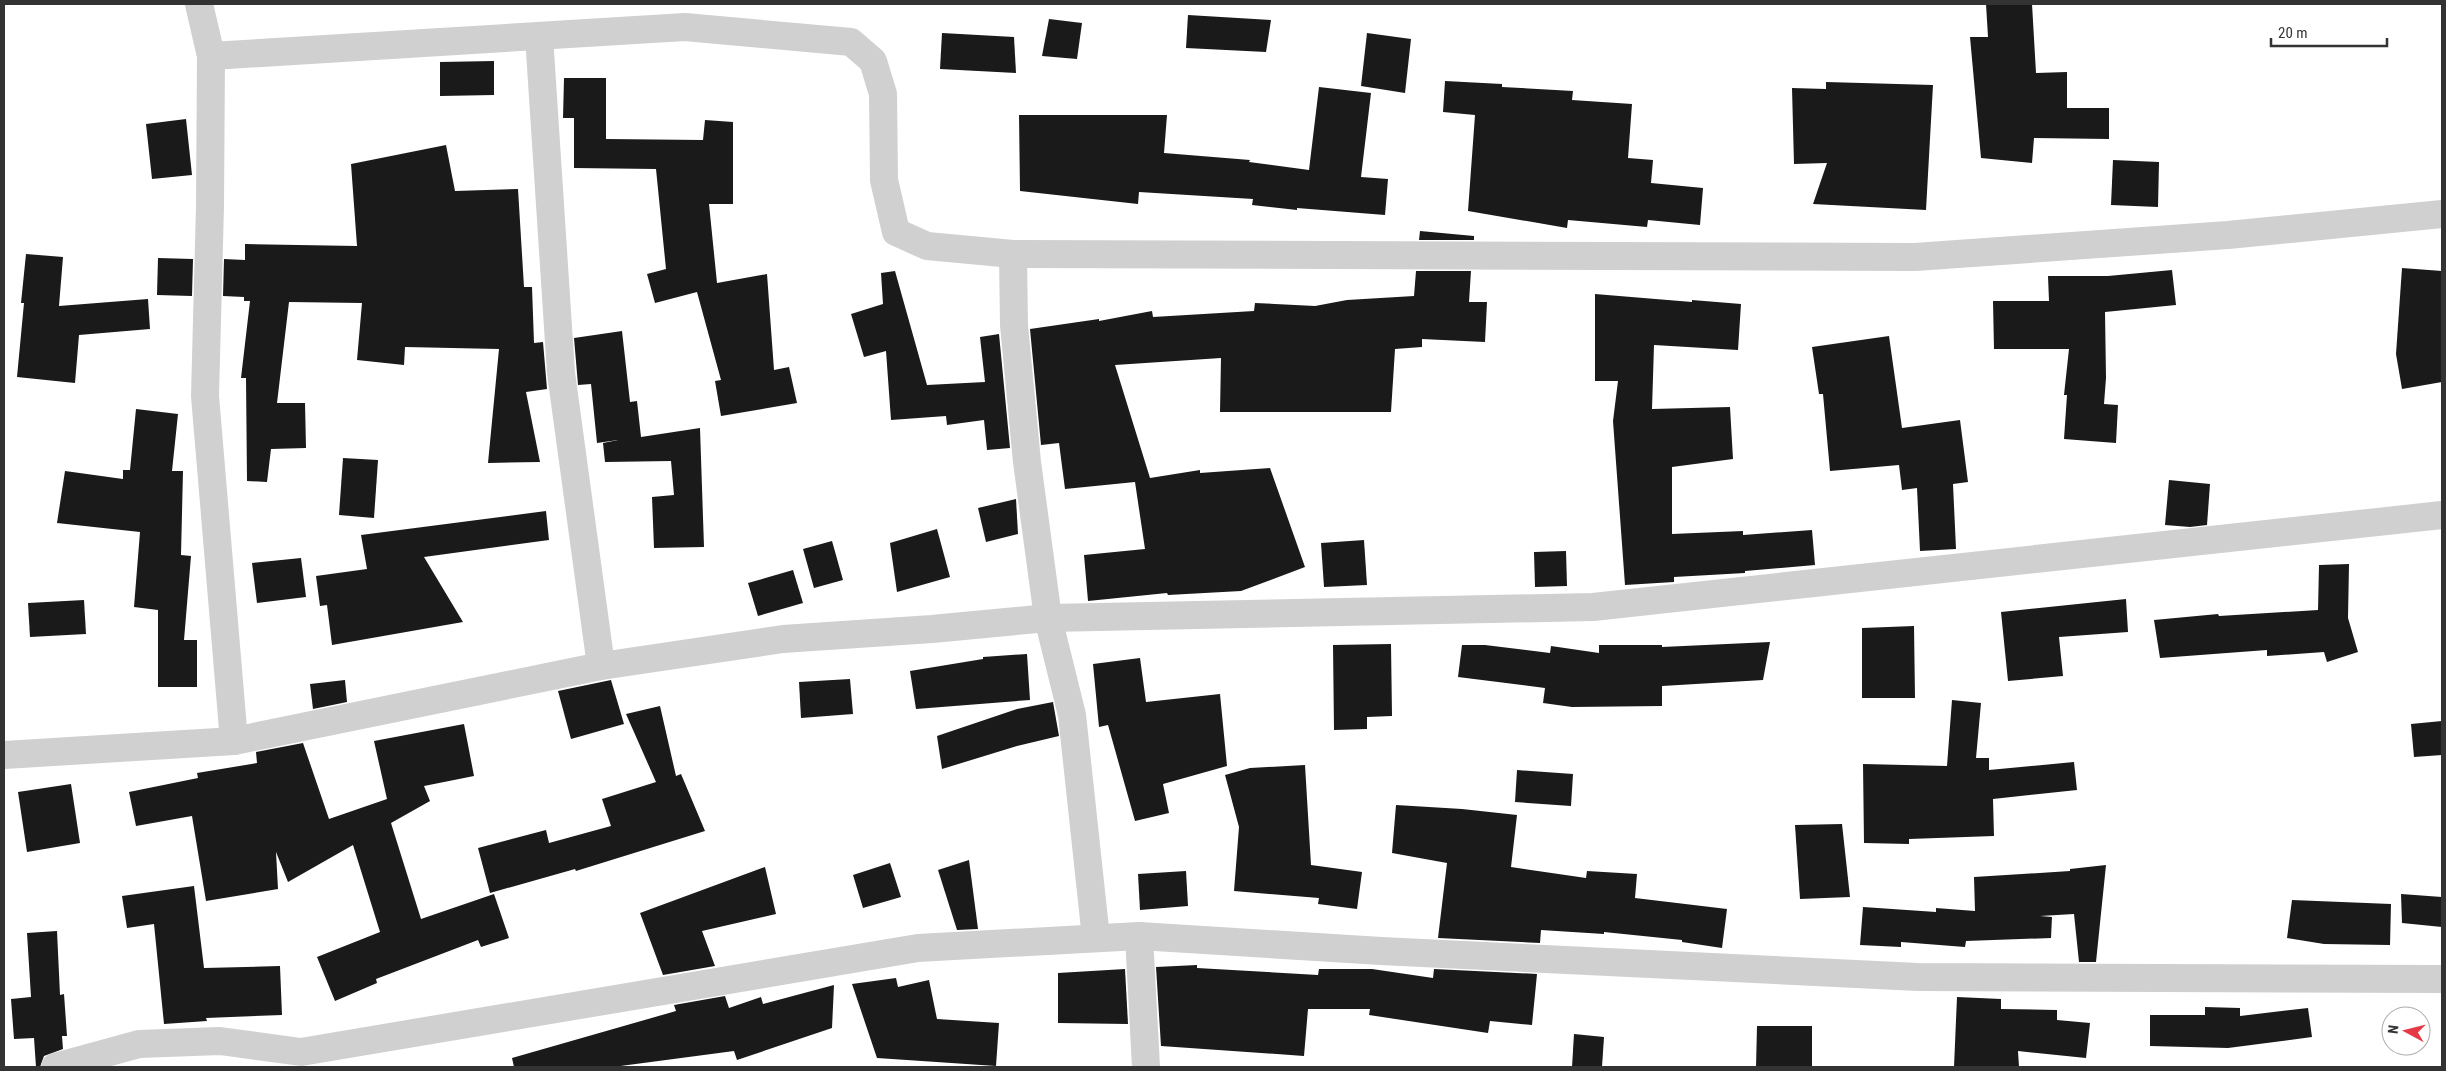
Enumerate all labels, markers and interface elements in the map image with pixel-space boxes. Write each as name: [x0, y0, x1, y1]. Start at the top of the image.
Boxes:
scale bar: [2271, 15, 2387, 47]
text: 20 m: [2278, 24, 2308, 42]
north arrow: [2381, 1006, 2431, 1056]
text: N: [2385, 1024, 2402, 1035]

